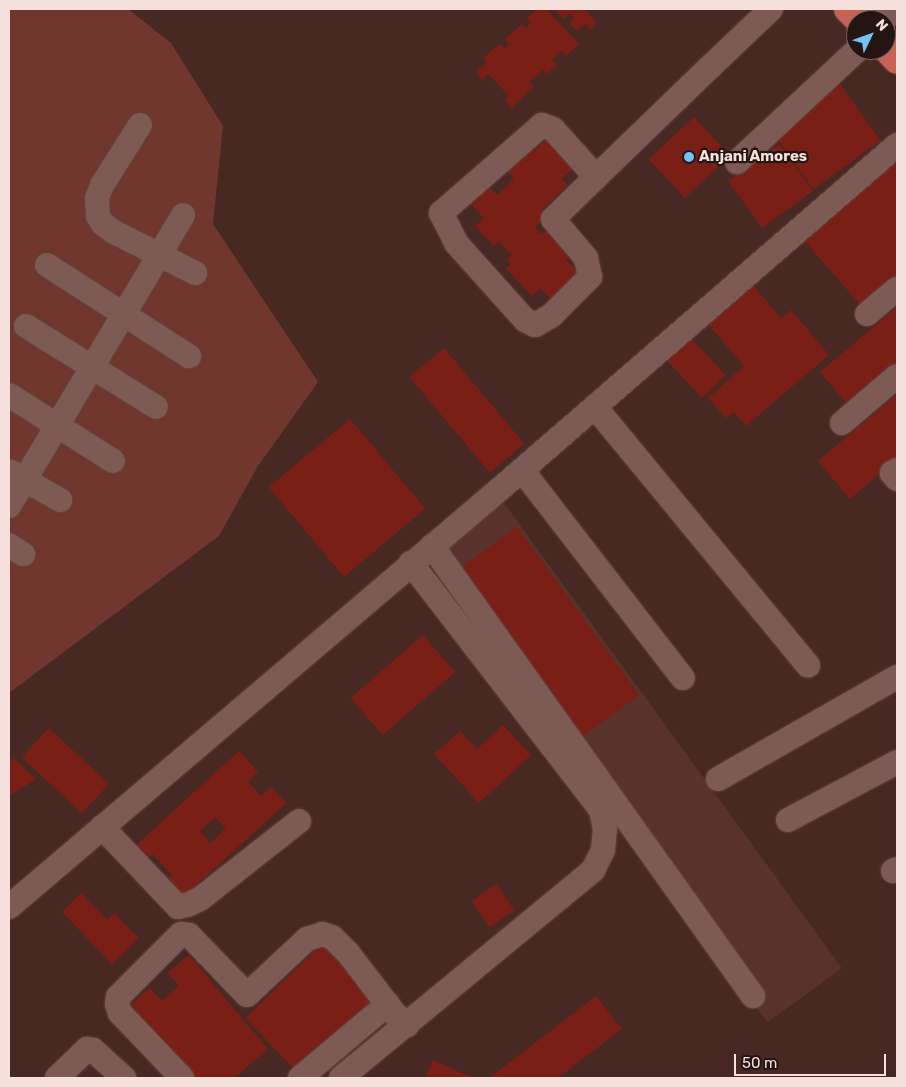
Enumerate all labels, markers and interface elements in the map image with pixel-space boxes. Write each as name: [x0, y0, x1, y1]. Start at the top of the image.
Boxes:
north arrow: [846, 10, 896, 60]
text: N: [872, 16, 891, 35]
place label: Anjani Amores: [699, 148, 808, 166]
marker: Anjani Amores: [683, 151, 695, 163]
scale bar: [736, 1044, 888, 1076]
text: 50 m: [742, 1054, 777, 1072]

